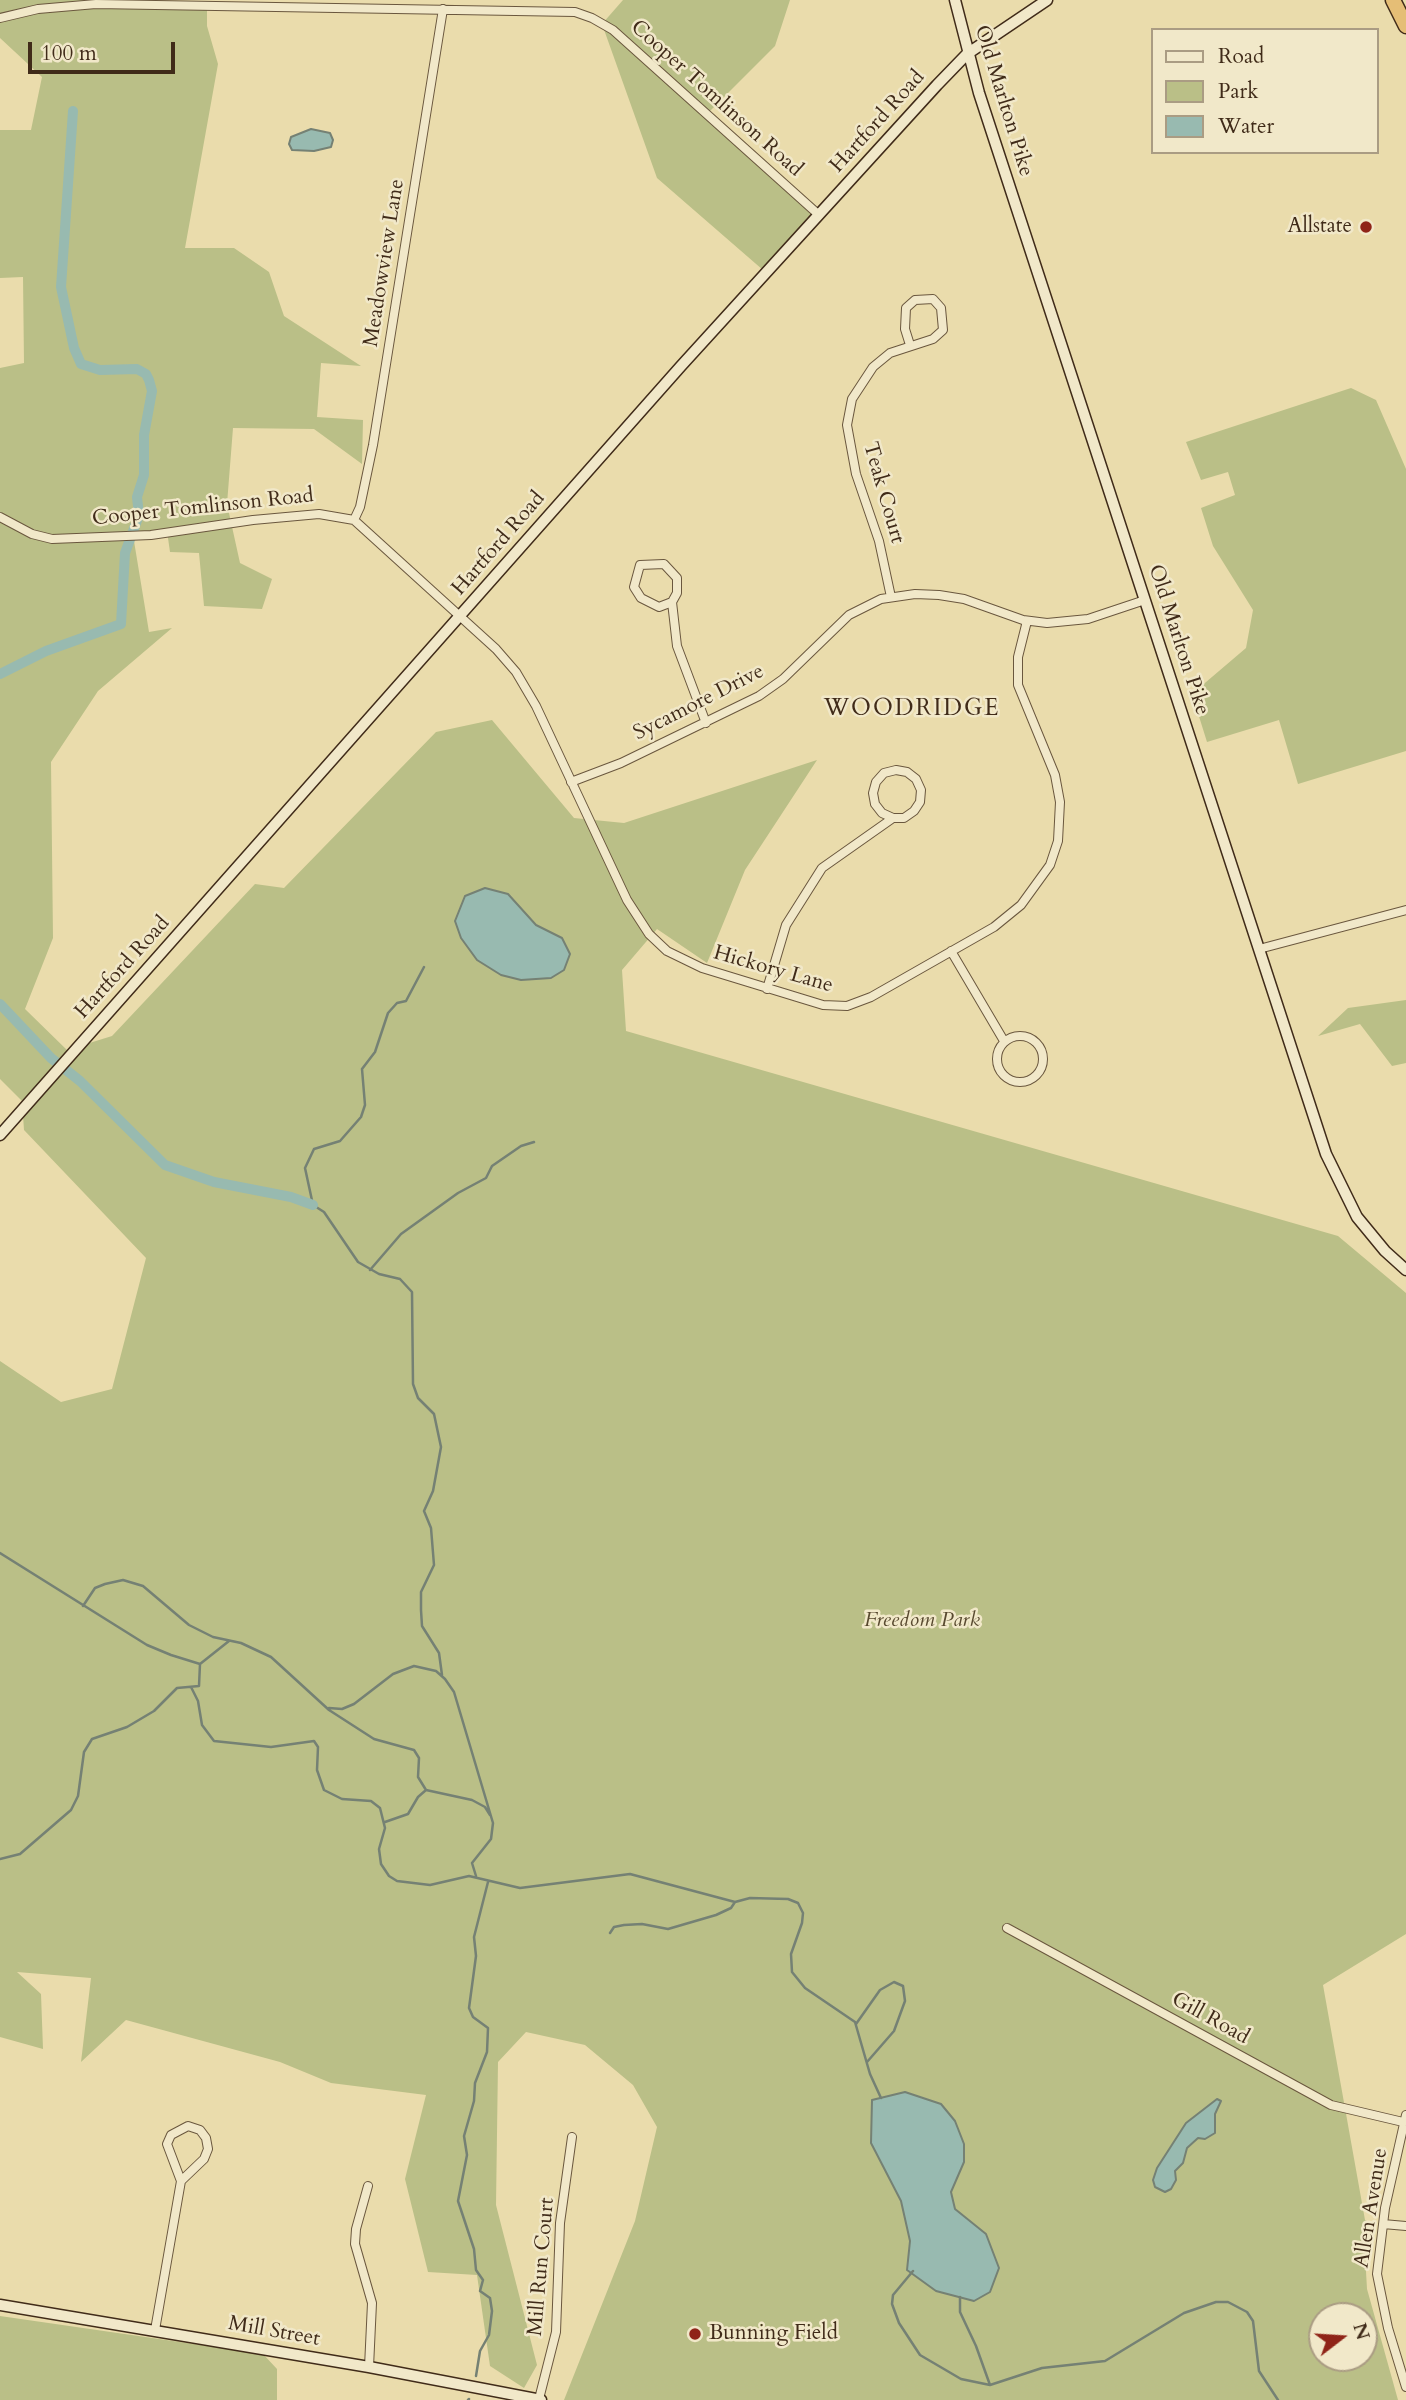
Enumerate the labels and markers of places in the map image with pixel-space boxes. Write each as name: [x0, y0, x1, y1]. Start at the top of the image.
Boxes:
place label: Allstate: [1287, 214, 1352, 240]
marker: Allstate: [1358, 219, 1374, 235]
place label: Bunning Field: [709, 2321, 838, 2347]
marker: Bunning Field: [687, 2326, 703, 2342]

